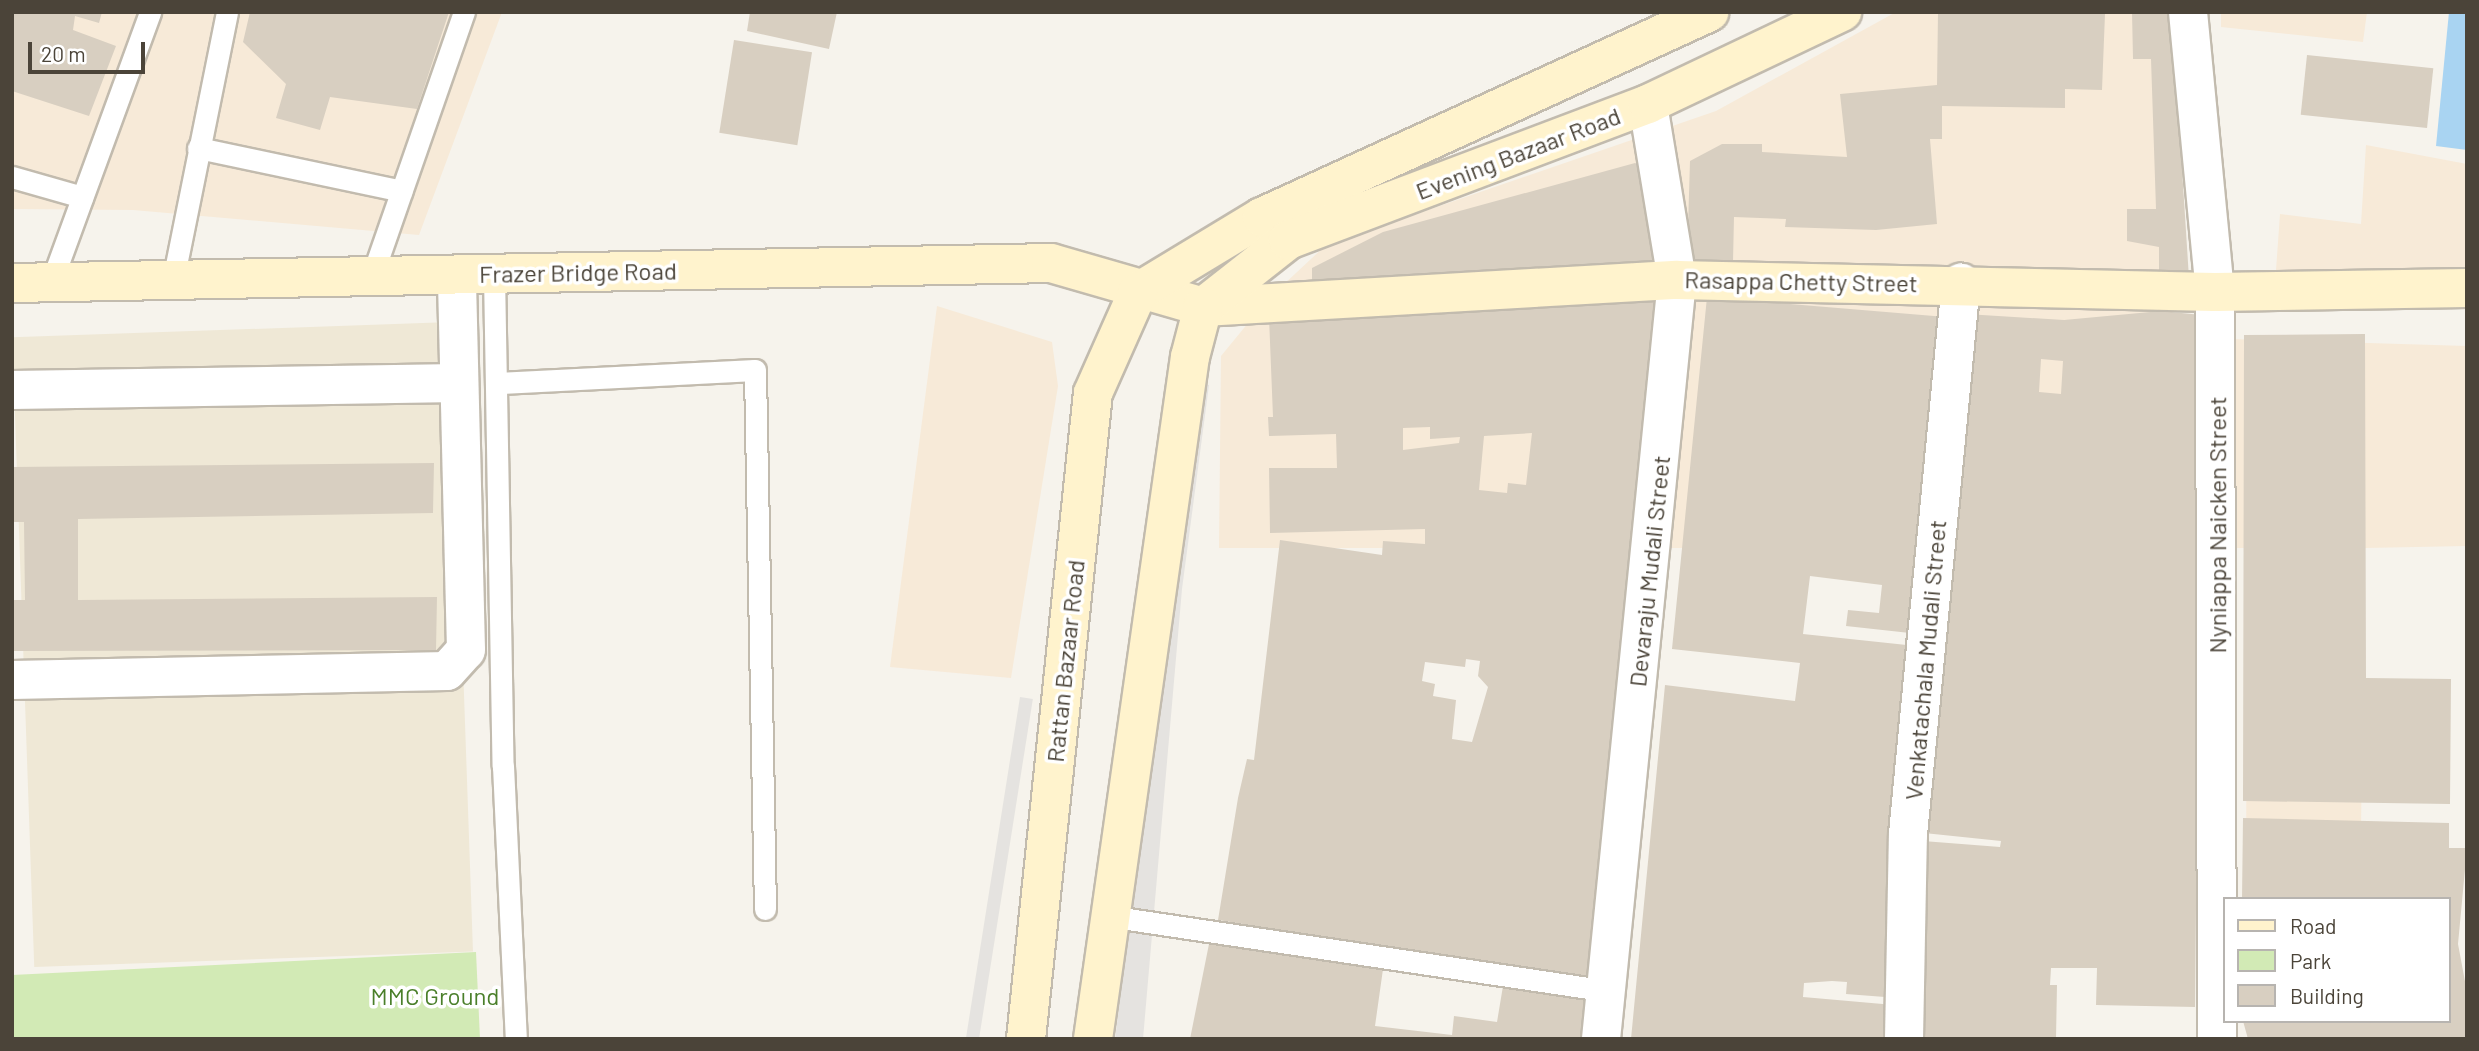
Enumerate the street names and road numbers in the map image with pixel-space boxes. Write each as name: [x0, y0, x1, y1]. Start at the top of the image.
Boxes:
street label: Evening Bazaar Road: [1412, 101, 1624, 205]
street label: Frazer Bridge Road: [479, 256, 677, 288]
street label: Rasappa Chetty Street: [1684, 265, 1918, 297]
street label: Nyniappa Naicken Street: [2203, 397, 2231, 653]
street label: Devaraju Mudali Street: [1623, 454, 1675, 688]
street label: Venkatachala Mudali Street: [1898, 519, 1952, 801]
street label: Rattan Bazaar Road: [1040, 558, 1090, 764]

